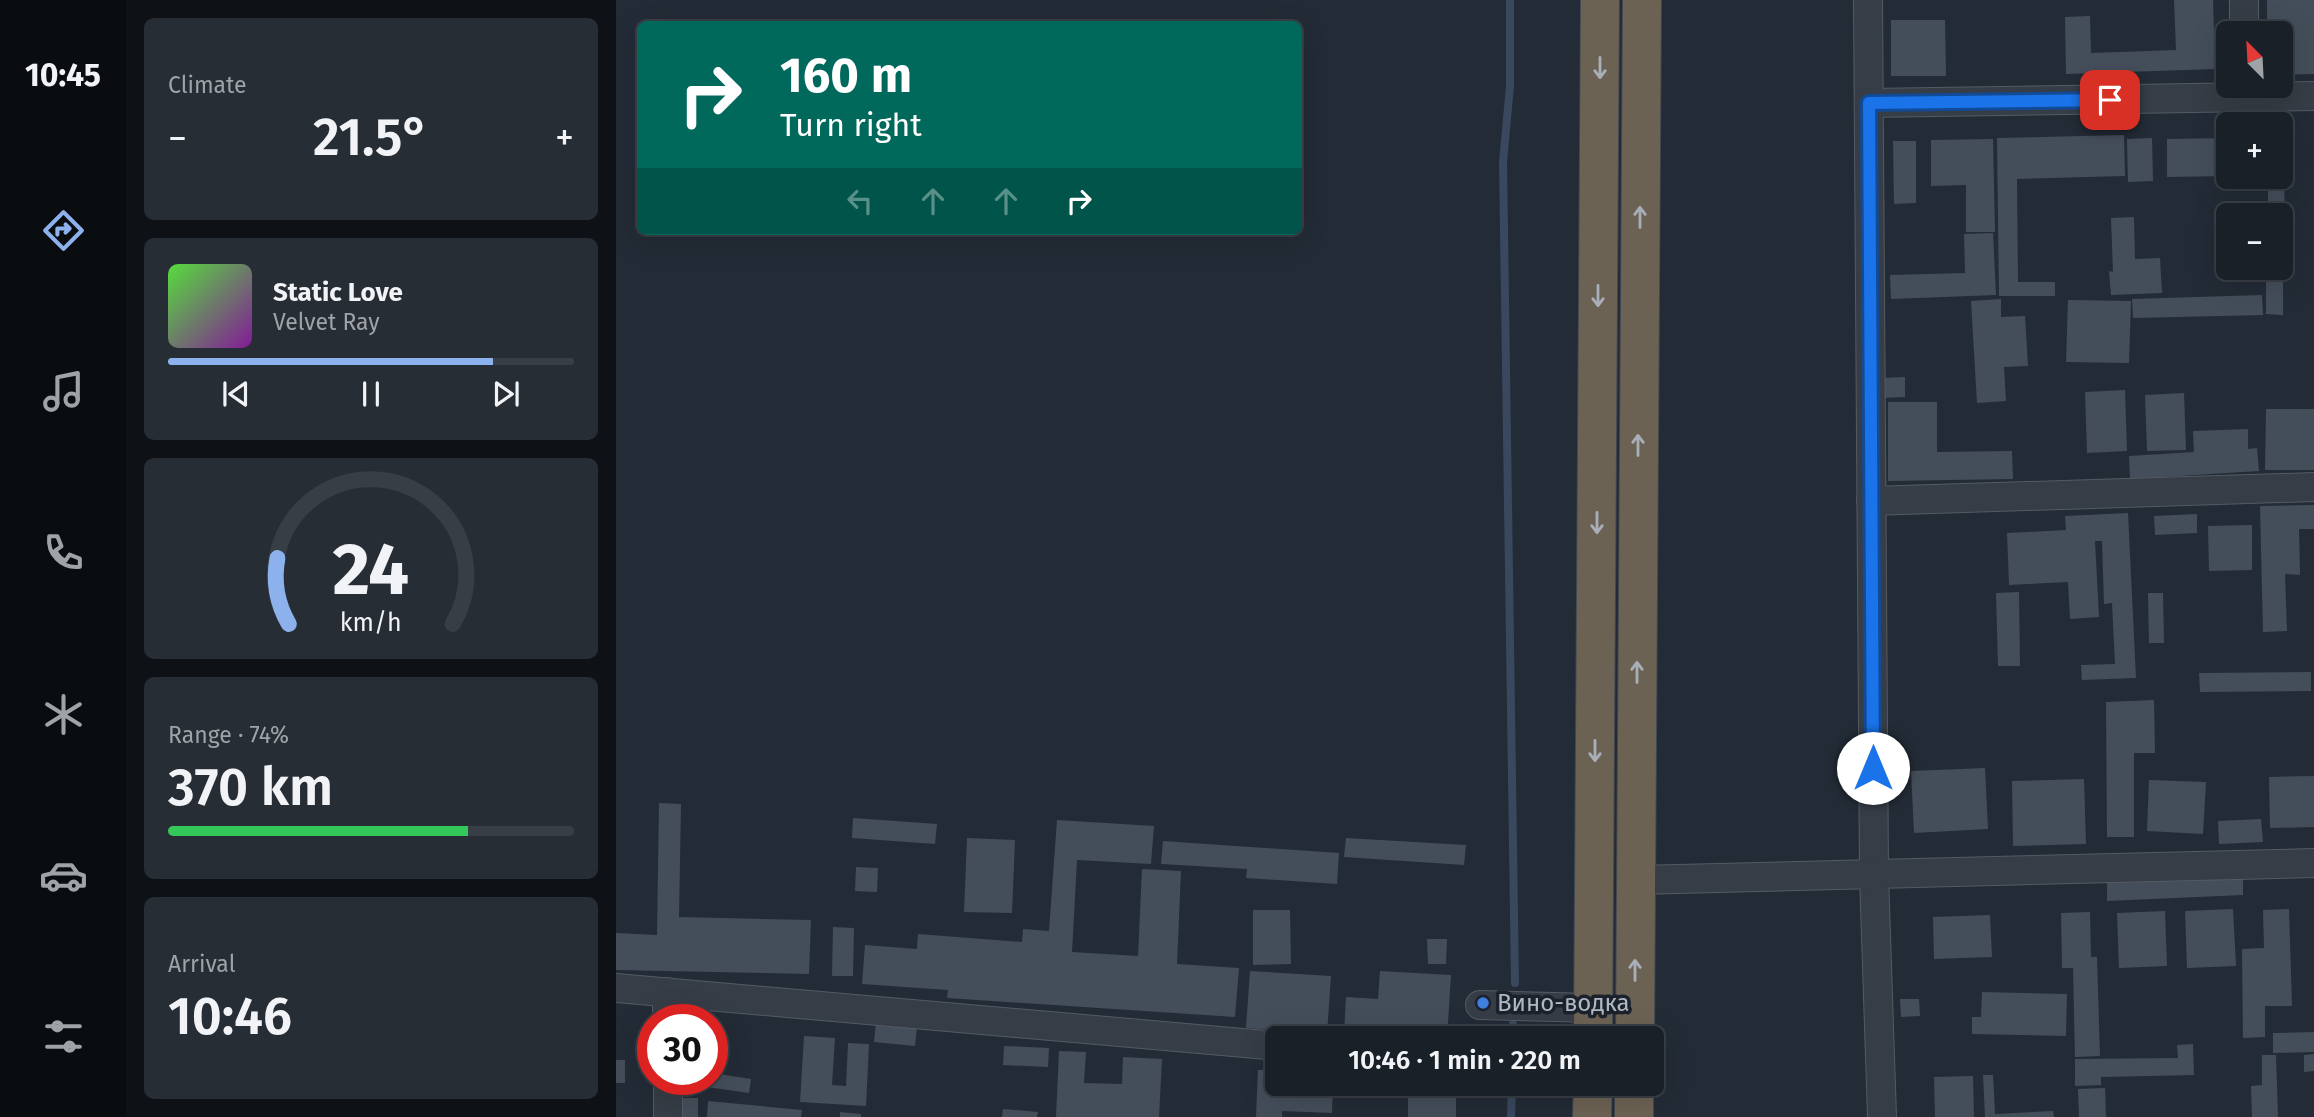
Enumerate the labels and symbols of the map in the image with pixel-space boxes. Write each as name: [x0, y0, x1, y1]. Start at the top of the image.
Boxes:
north arrow: [2216, 21, 2292, 98]
one-way arrow: [1593, 56, 1607, 79]
pin: [2080, 70, 2140, 130]
one-way arrow: [1633, 206, 1647, 229]
one-way arrow: [1591, 284, 1605, 307]
one-way arrow: [1632, 433, 1645, 456]
one-way arrow: [1590, 511, 1603, 534]
one-way arrow: [1630, 661, 1644, 684]
position arrow: [1836, 731, 1910, 805]
one-way arrow: [1588, 739, 1602, 762]
one-way arrow: [1628, 958, 1642, 981]
place label: Вино-водка: [1497, 989, 1630, 1017]
marker: Вино-водка: [1475, 995, 1491, 1011]
speed limit sign: 30: [637, 1004, 728, 1095]

